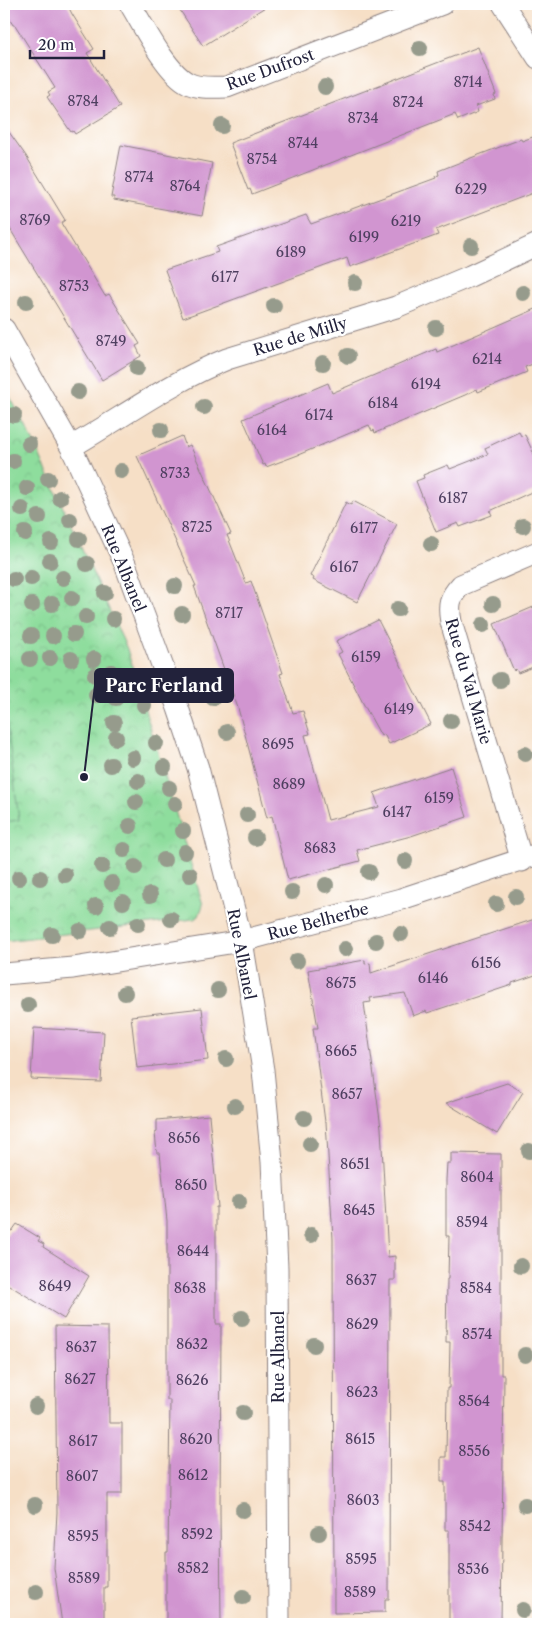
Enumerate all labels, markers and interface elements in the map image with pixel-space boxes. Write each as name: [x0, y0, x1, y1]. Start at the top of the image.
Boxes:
scale bar: [30, 28, 104, 60]
text: 20 m: [38, 35, 74, 54]
street label: Rue Dufrost: [223, 44, 317, 94]
house number: 8714: [453, 73, 483, 91]
house number: 8784: [67, 92, 99, 110]
house number: 8724: [392, 93, 424, 111]
house number: 8734: [348, 109, 379, 127]
house number: 8744: [288, 134, 318, 152]
house number: 8754: [247, 150, 277, 168]
house number: 8774: [124, 168, 154, 186]
house number: 8764: [169, 177, 201, 195]
house number: 6229: [455, 180, 487, 198]
house number: 8769: [19, 211, 51, 229]
house number: 6219: [391, 212, 421, 230]
house number: 6199: [349, 228, 379, 246]
house number: 6189: [276, 243, 306, 261]
house number: 6177: [211, 268, 239, 286]
house number: 8753: [59, 277, 89, 295]
street label: Rue de Milly: [251, 312, 350, 360]
house number: 8749: [95, 332, 127, 350]
house number: 6214: [472, 350, 502, 368]
house number: 6194: [411, 375, 441, 393]
house number: 6184: [368, 394, 398, 412]
house number: 6174: [305, 406, 333, 424]
house number: 6164: [257, 421, 287, 439]
house number: 8733: [160, 464, 190, 482]
house number: 6187: [438, 489, 468, 507]
house number: 8725: [182, 518, 212, 536]
house number: 6177: [350, 519, 378, 537]
street label: Rue Albanel: [97, 521, 151, 615]
house number: 6167: [329, 558, 359, 576]
house number: 8717: [215, 604, 243, 622]
street label: Rue du Val Marie: [441, 615, 497, 747]
house number: 6159: [351, 648, 381, 666]
callout: Parc Ferland: [95, 669, 233, 702]
text: Parc Ferland: [105, 675, 223, 697]
house number: 6149: [384, 700, 414, 718]
house number: 8695: [262, 735, 294, 753]
house number: 8689: [273, 775, 306, 793]
house number: 6159: [424, 789, 454, 807]
house number: 6147: [382, 803, 412, 821]
house number: 8683: [304, 839, 336, 857]
street label: Rue Belherbe: [265, 898, 371, 944]
street label: Rue Albanel: [223, 907, 261, 1002]
house number: 6156: [471, 954, 501, 972]
house number: 6146: [418, 969, 448, 987]
house number: 8675: [326, 974, 356, 992]
house number: 8665: [325, 1042, 357, 1060]
house number: 8657: [332, 1085, 363, 1103]
house number: 8656: [168, 1129, 200, 1147]
house number: 8651: [340, 1155, 370, 1173]
house number: 8604: [460, 1168, 494, 1186]
house number: 8650: [175, 1176, 208, 1194]
house number: 8645: [343, 1201, 375, 1219]
house number: 8594: [456, 1213, 488, 1231]
house number: 8644: [177, 1242, 209, 1260]
house number: 8637: [345, 1271, 377, 1289]
house number: 8649: [39, 1277, 71, 1295]
house number: 8638: [174, 1279, 206, 1297]
house number: 8584: [460, 1279, 492, 1297]
street label: Rue Albanel: [268, 1310, 288, 1403]
house number: 8629: [346, 1315, 378, 1333]
house number: 8574: [462, 1325, 492, 1343]
house number: 8632: [176, 1335, 208, 1353]
house number: 8637: [65, 1338, 97, 1356]
house number: 8627: [64, 1370, 96, 1388]
house number: 8626: [176, 1371, 208, 1389]
house number: 8623: [346, 1383, 378, 1401]
house number: 8564: [458, 1392, 490, 1410]
house number: 8620: [179, 1430, 213, 1448]
house number: 8615: [345, 1430, 375, 1448]
house number: 8617: [68, 1432, 98, 1450]
house number: 8556: [458, 1442, 490, 1460]
house number: 8612: [178, 1466, 208, 1484]
house number: 8607: [66, 1467, 98, 1485]
house number: 8603: [346, 1491, 380, 1509]
house number: 8542: [459, 1517, 491, 1535]
house number: 8592: [181, 1525, 213, 1543]
house number: 8595: [67, 1527, 99, 1545]
house number: 8595: [345, 1550, 377, 1568]
house number: 8582: [177, 1559, 209, 1577]
house number: 8536: [457, 1560, 489, 1578]
house number: 8589: [68, 1569, 100, 1587]
house number: 8589: [344, 1583, 376, 1601]

